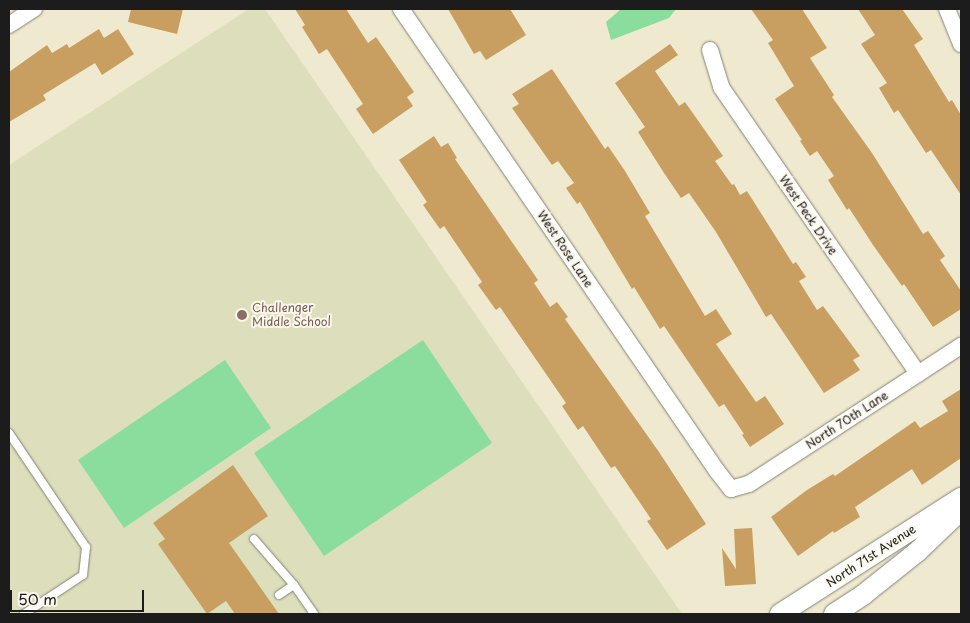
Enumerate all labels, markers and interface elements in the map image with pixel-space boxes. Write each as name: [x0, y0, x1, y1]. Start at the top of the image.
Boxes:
street label: West Peck Drive: [776, 172, 840, 258]
street label: West Rose Lane: [534, 208, 596, 290]
place label: Challenger Middle School: [252, 301, 332, 329]
marker: Challenger Middle School: [236, 309, 248, 321]
street label: North 70th Lane: [803, 388, 891, 452]
street label: North 71st Avenue: [823, 521, 919, 591]
scale bar: [12, 580, 146, 612]
text: 50 m: [18, 587, 57, 610]

